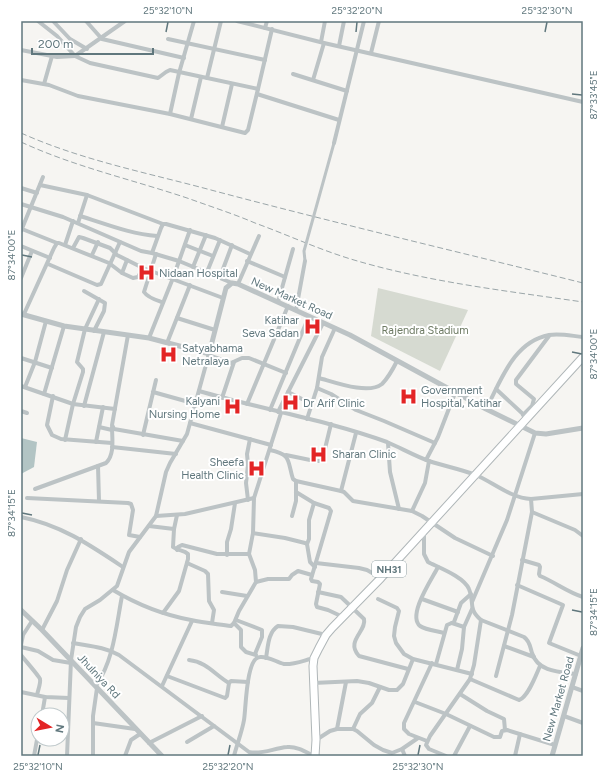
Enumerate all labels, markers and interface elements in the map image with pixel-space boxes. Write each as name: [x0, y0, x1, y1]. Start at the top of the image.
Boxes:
text: 25°32'10"N: [143, 4, 193, 17]
text: 25°32'20"N: [332, 4, 383, 17]
text: 25°32'30"N: [522, 4, 572, 17]
scale bar: [32, 30, 153, 56]
text: 200 m: [38, 37, 73, 51]
text: 87°33'45"E: [587, 70, 600, 120]
text: 87°34'00"E: [5, 230, 18, 280]
hospital icon: Nidaan Hospital: [136, 263, 156, 283]
place label: Nidaan Hospital: [159, 267, 238, 280]
street label: New Market Road: [249, 275, 335, 322]
place label: Katihar Seva Sadan: [242, 314, 299, 340]
hospital icon: Katihar Seva Sadan: [302, 316, 322, 336]
park label: Rajendra Stadium: [381, 324, 469, 337]
text: 87°34'00"E: [587, 329, 600, 379]
place label: Satyabhama Netralaya: [182, 342, 243, 368]
hospital icon: Satyabhama Netralaya: [159, 344, 179, 364]
place label: Government Hospital, Katihar: [421, 384, 502, 410]
hospital icon: Government Hospital, Katihar: [398, 386, 418, 406]
hospital icon: Dr Arif Clinic: [280, 393, 300, 413]
place label: Kalyani Nursing Home: [149, 395, 220, 421]
hospital icon: Kalyani Nursing Home: [223, 397, 243, 417]
place label: Dr Arif Clinic: [303, 397, 365, 410]
hospital icon: Sharan Clinic: [309, 444, 329, 464]
place label: Sharan Clinic: [332, 448, 396, 461]
place label: Sheefa Health Clinic: [181, 456, 244, 482]
hospital icon: Sheefa Health Clinic: [247, 458, 267, 478]
text: 87°34'15"E: [5, 489, 18, 537]
road number: NH31: [372, 561, 406, 577]
text: 87°34'15"E: [587, 588, 600, 636]
street label: Jhulniya Rd: [75, 651, 123, 701]
street label: New Market Road: [540, 655, 577, 743]
north arrow: [30, 707, 70, 747]
text: N: [52, 723, 66, 734]
text: 25°32'10"N: [13, 760, 63, 773]
text: 25°32'20"N: [203, 760, 254, 773]
text: 25°32'30"N: [393, 760, 443, 773]

